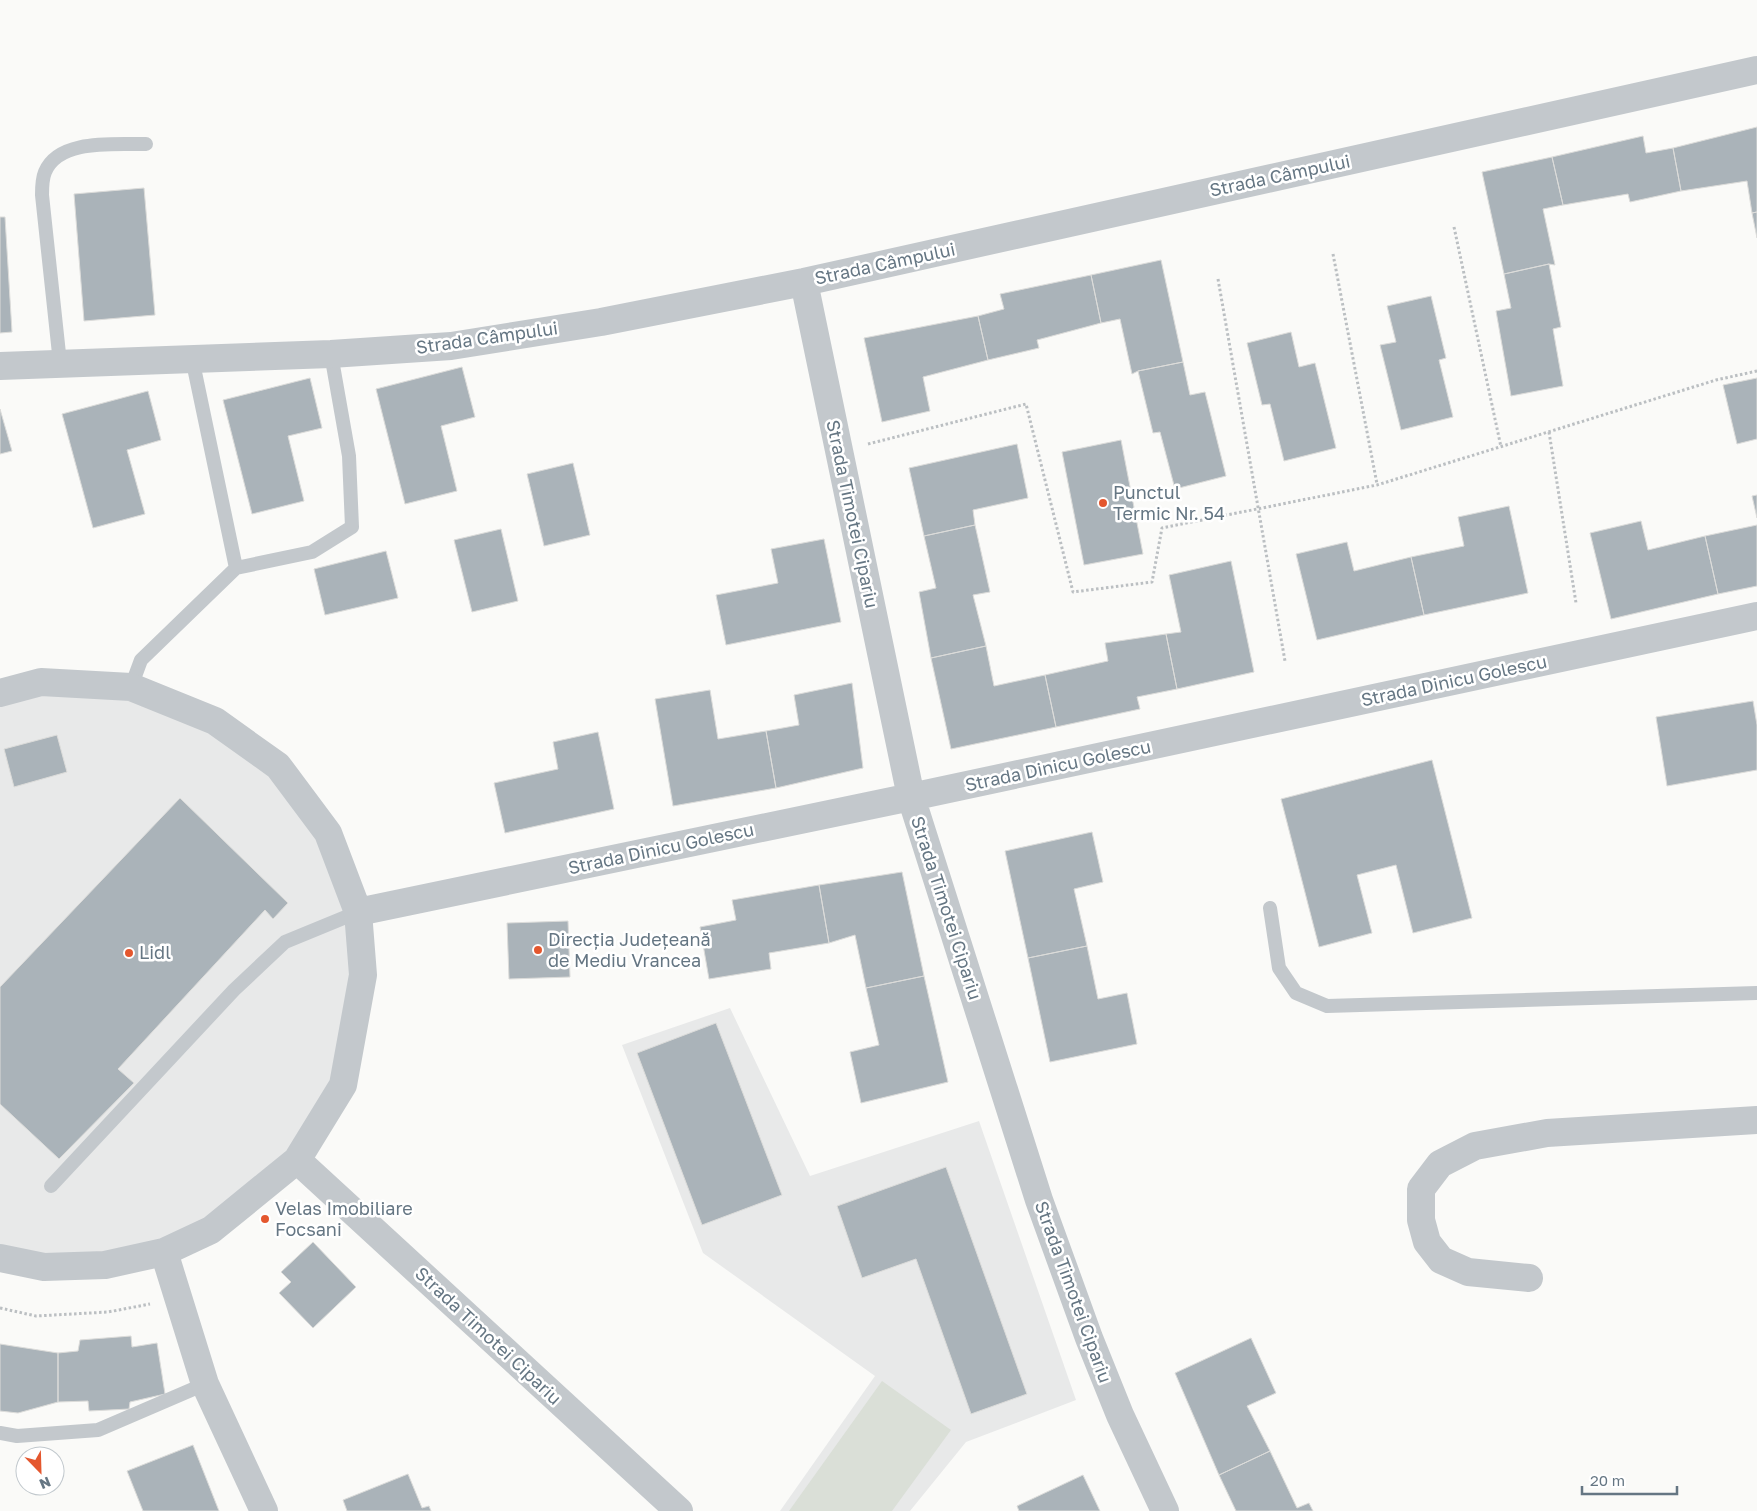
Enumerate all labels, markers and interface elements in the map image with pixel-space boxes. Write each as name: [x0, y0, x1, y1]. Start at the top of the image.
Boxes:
street label: Strada Câmpului: [1208, 149, 1352, 201]
street label: Strada Câmpului: [813, 237, 957, 289]
street label: Strada Câmpului: [415, 316, 559, 358]
street label: Strada Timotei Cipariu: [822, 418, 884, 610]
place label: Punctul Termic Nr. 54: [1113, 481, 1225, 524]
marker: Punctul Termic Nr. 54: [1097, 497, 1109, 509]
street label: Strada Dinicu Golescu: [1359, 650, 1549, 710]
street label: Strada Dinicu Golescu: [963, 735, 1153, 795]
street label: Strada Timotei Cipariu: [907, 813, 987, 1002]
street label: Strada Dinicu Golescu: [566, 818, 756, 878]
place label: Direcția Județeană de Mediu Vrancea: [548, 928, 711, 971]
place label: Lidl: [139, 941, 171, 963]
marker: Direcția Județeană de Mediu Vrancea: [532, 944, 544, 956]
marker: Lidl: [123, 947, 135, 959]
place label: Velas Imobiliare Focsani: [275, 1197, 413, 1240]
street label: Strada Timotei Cipariu: [1031, 1198, 1117, 1386]
marker: Velas Imobiliare Focsani: [259, 1213, 271, 1225]
street label: Strada Timotei Cipariu: [411, 1262, 566, 1409]
north arrow: [15, 1446, 65, 1496]
scale bar: [1582, 1464, 1677, 1496]
text: 20 m: [1590, 1471, 1625, 1489]
text: N: [37, 1474, 53, 1493]

